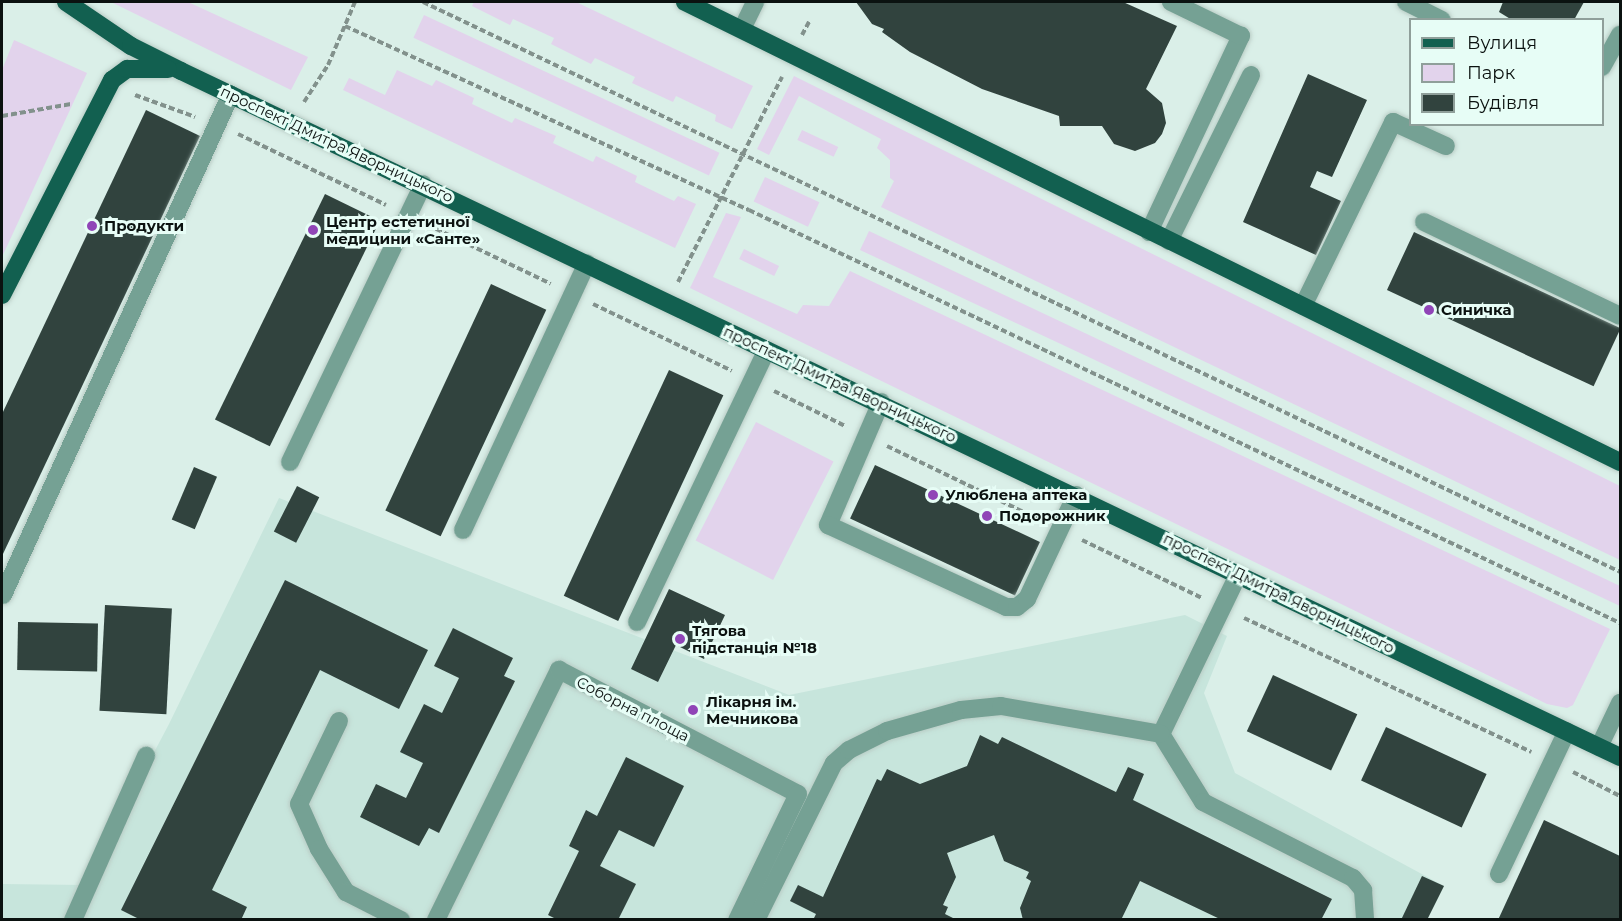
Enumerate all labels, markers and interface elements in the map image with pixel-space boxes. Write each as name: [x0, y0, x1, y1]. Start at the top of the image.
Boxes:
legend: [1409, 18, 1604, 126]
text: Вулиця: [1467, 32, 1537, 54]
text: Парк: [1467, 62, 1515, 84]
street label: проспект Дмитра Яворницького: [218, 82, 456, 206]
text: Будівля: [1467, 92, 1539, 114]
place label: Центр естетичної медицини «Санте»: [326, 212, 480, 247]
place label: Продукти: [104, 217, 184, 235]
marker: Продукти: [85, 219, 99, 233]
marker: Центр естетичної медицини «Санте»: [304, 221, 322, 239]
place label: Синичка: [1441, 301, 1512, 319]
marker: Синичка: [1422, 303, 1436, 317]
street label: проспект Дмитра Яворницького: [721, 322, 959, 446]
place label: Улюблена аптека: [945, 486, 1087, 504]
marker: Улюблена аптека: [926, 488, 940, 502]
place label: Подорожник: [999, 507, 1106, 525]
marker: Подорожник: [980, 509, 994, 523]
street label: проспект Дмитра Яворницького: [1161, 529, 1397, 657]
place label: Тягова пiдстанцiя №18: [692, 621, 817, 656]
marker: Тягова пiдстанцiя №18: [673, 632, 687, 646]
street label: Соборна площа: [574, 673, 692, 745]
place label: Лікарня ім. Мечникова: [706, 692, 798, 727]
marker: Лікарня ім. Мечникова: [684, 701, 702, 719]

